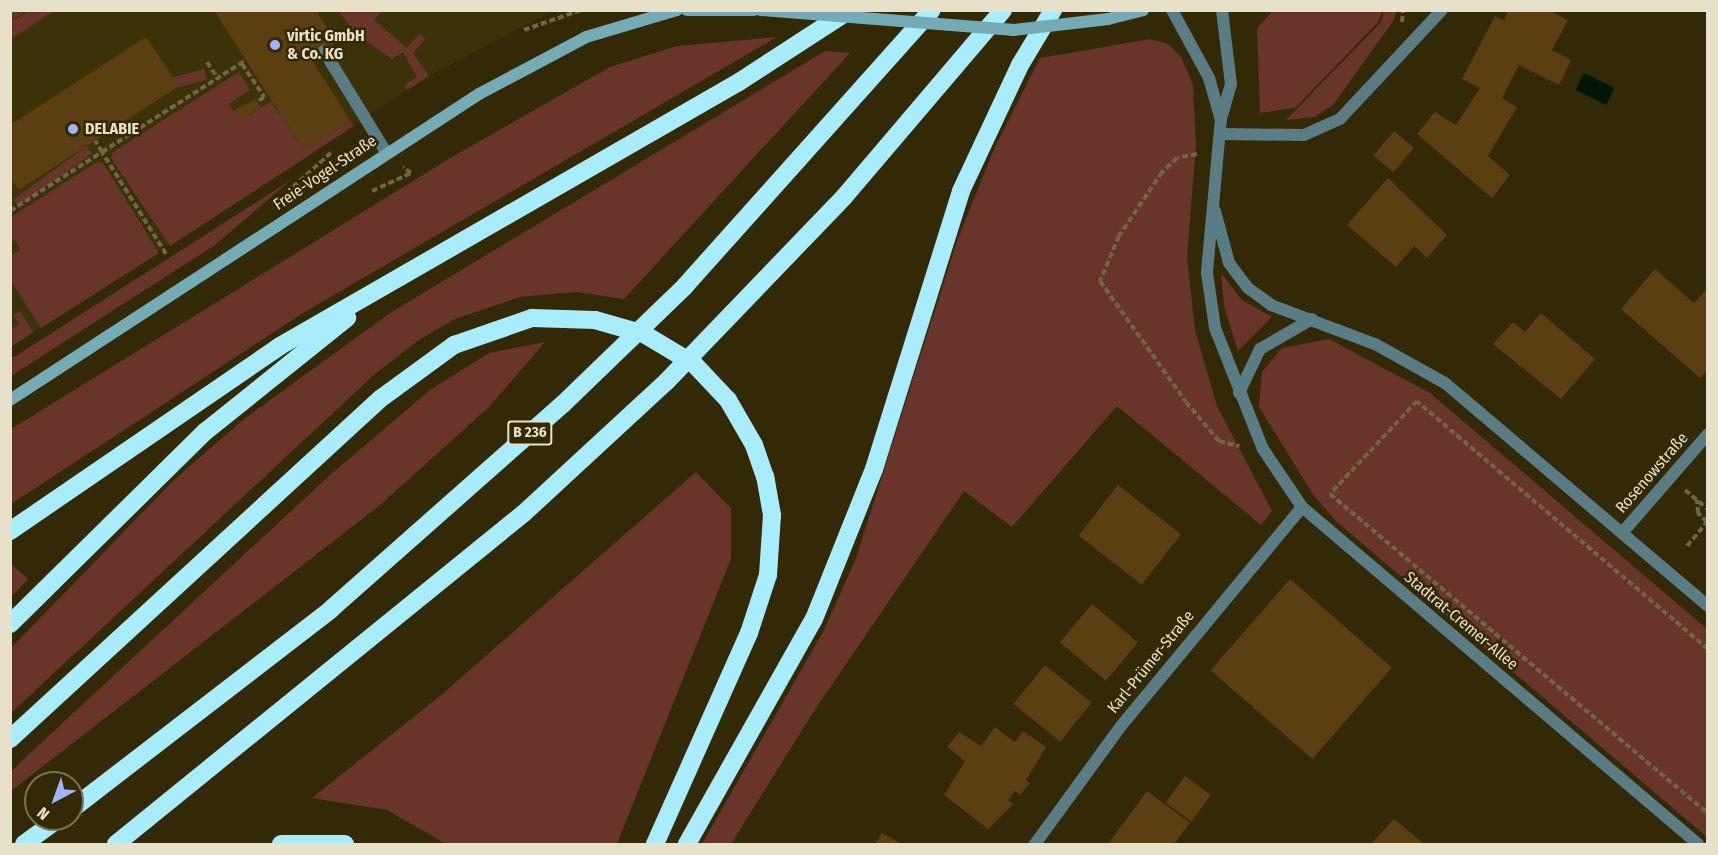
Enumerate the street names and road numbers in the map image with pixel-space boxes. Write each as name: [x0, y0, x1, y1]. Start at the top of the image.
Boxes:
street label: Freie-Vogel-Straße: [270, 131, 380, 215]
road number: B 236: [506, 421, 554, 445]
street label: Rosenowstraße: [1612, 429, 1692, 517]
street label: Stadtrat-Cremer-Allee: [1400, 568, 1522, 674]
street label: Karl-Prümer-Straße: [1104, 607, 1198, 717]

